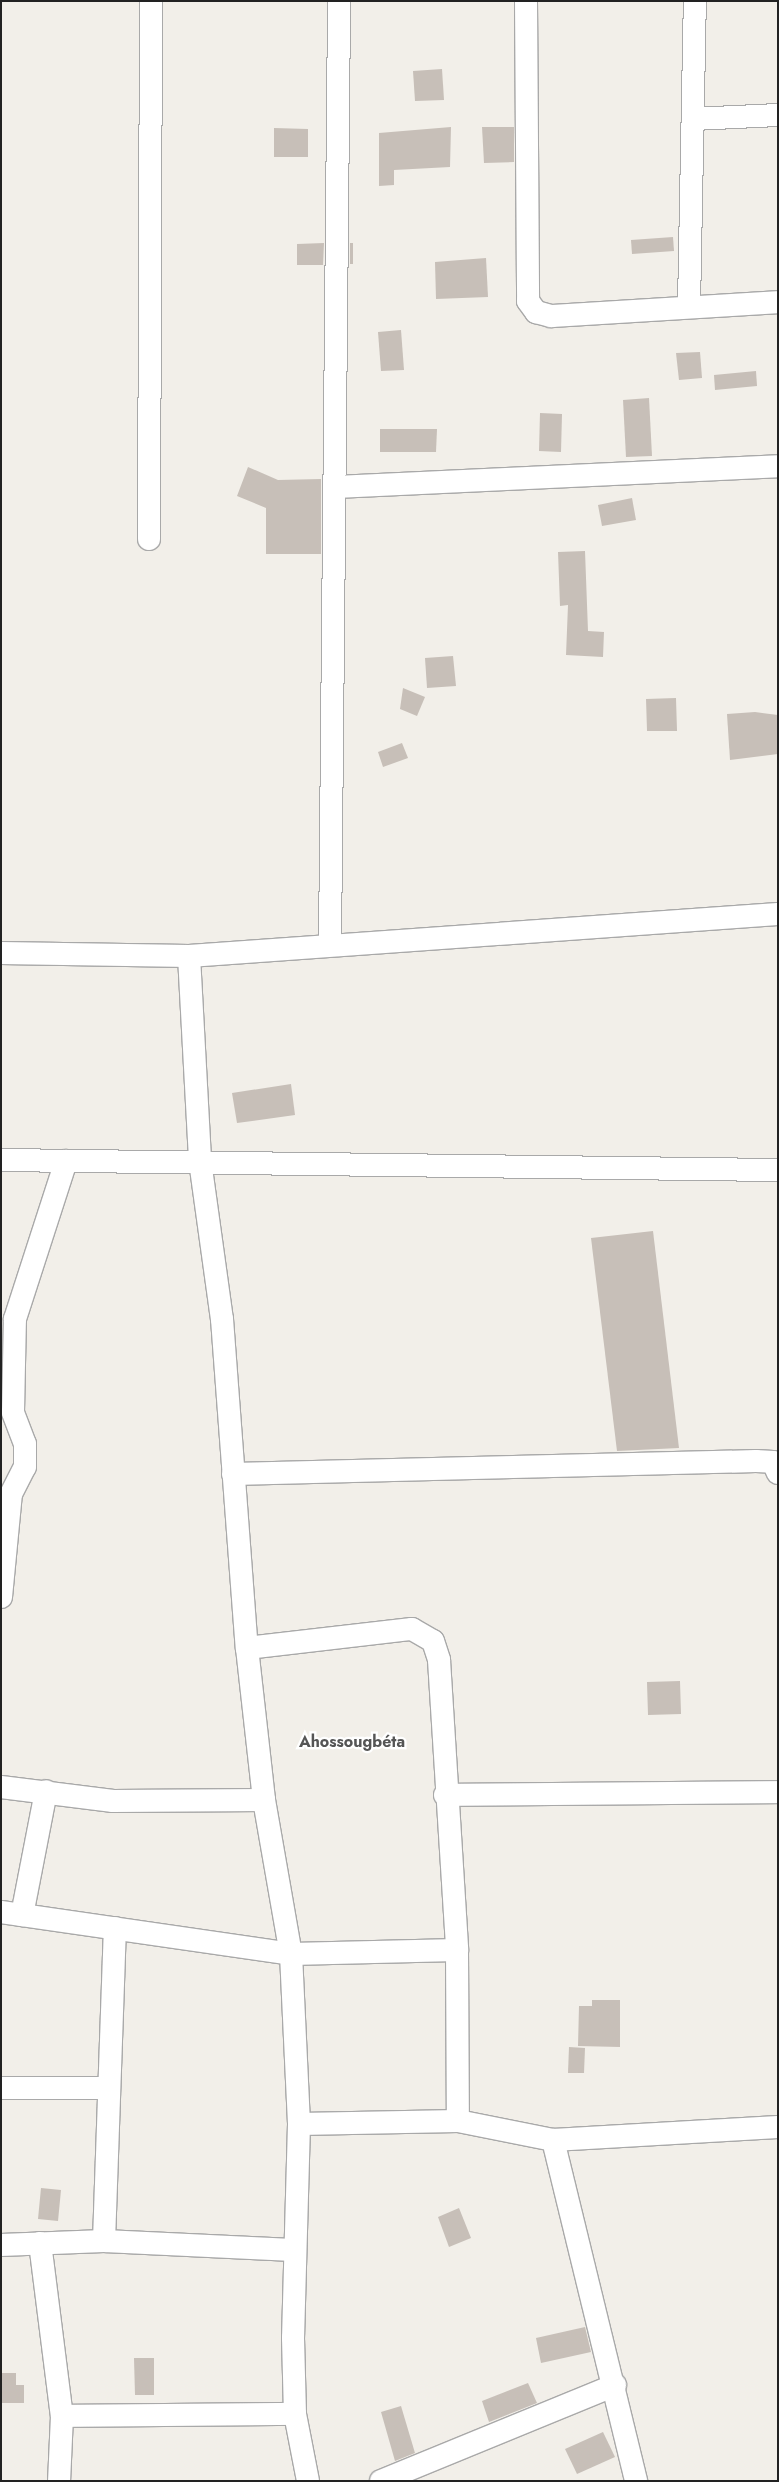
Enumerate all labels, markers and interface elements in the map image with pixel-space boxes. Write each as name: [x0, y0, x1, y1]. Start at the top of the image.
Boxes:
district label: Ahossougbéta: [299, 1732, 405, 1752]

